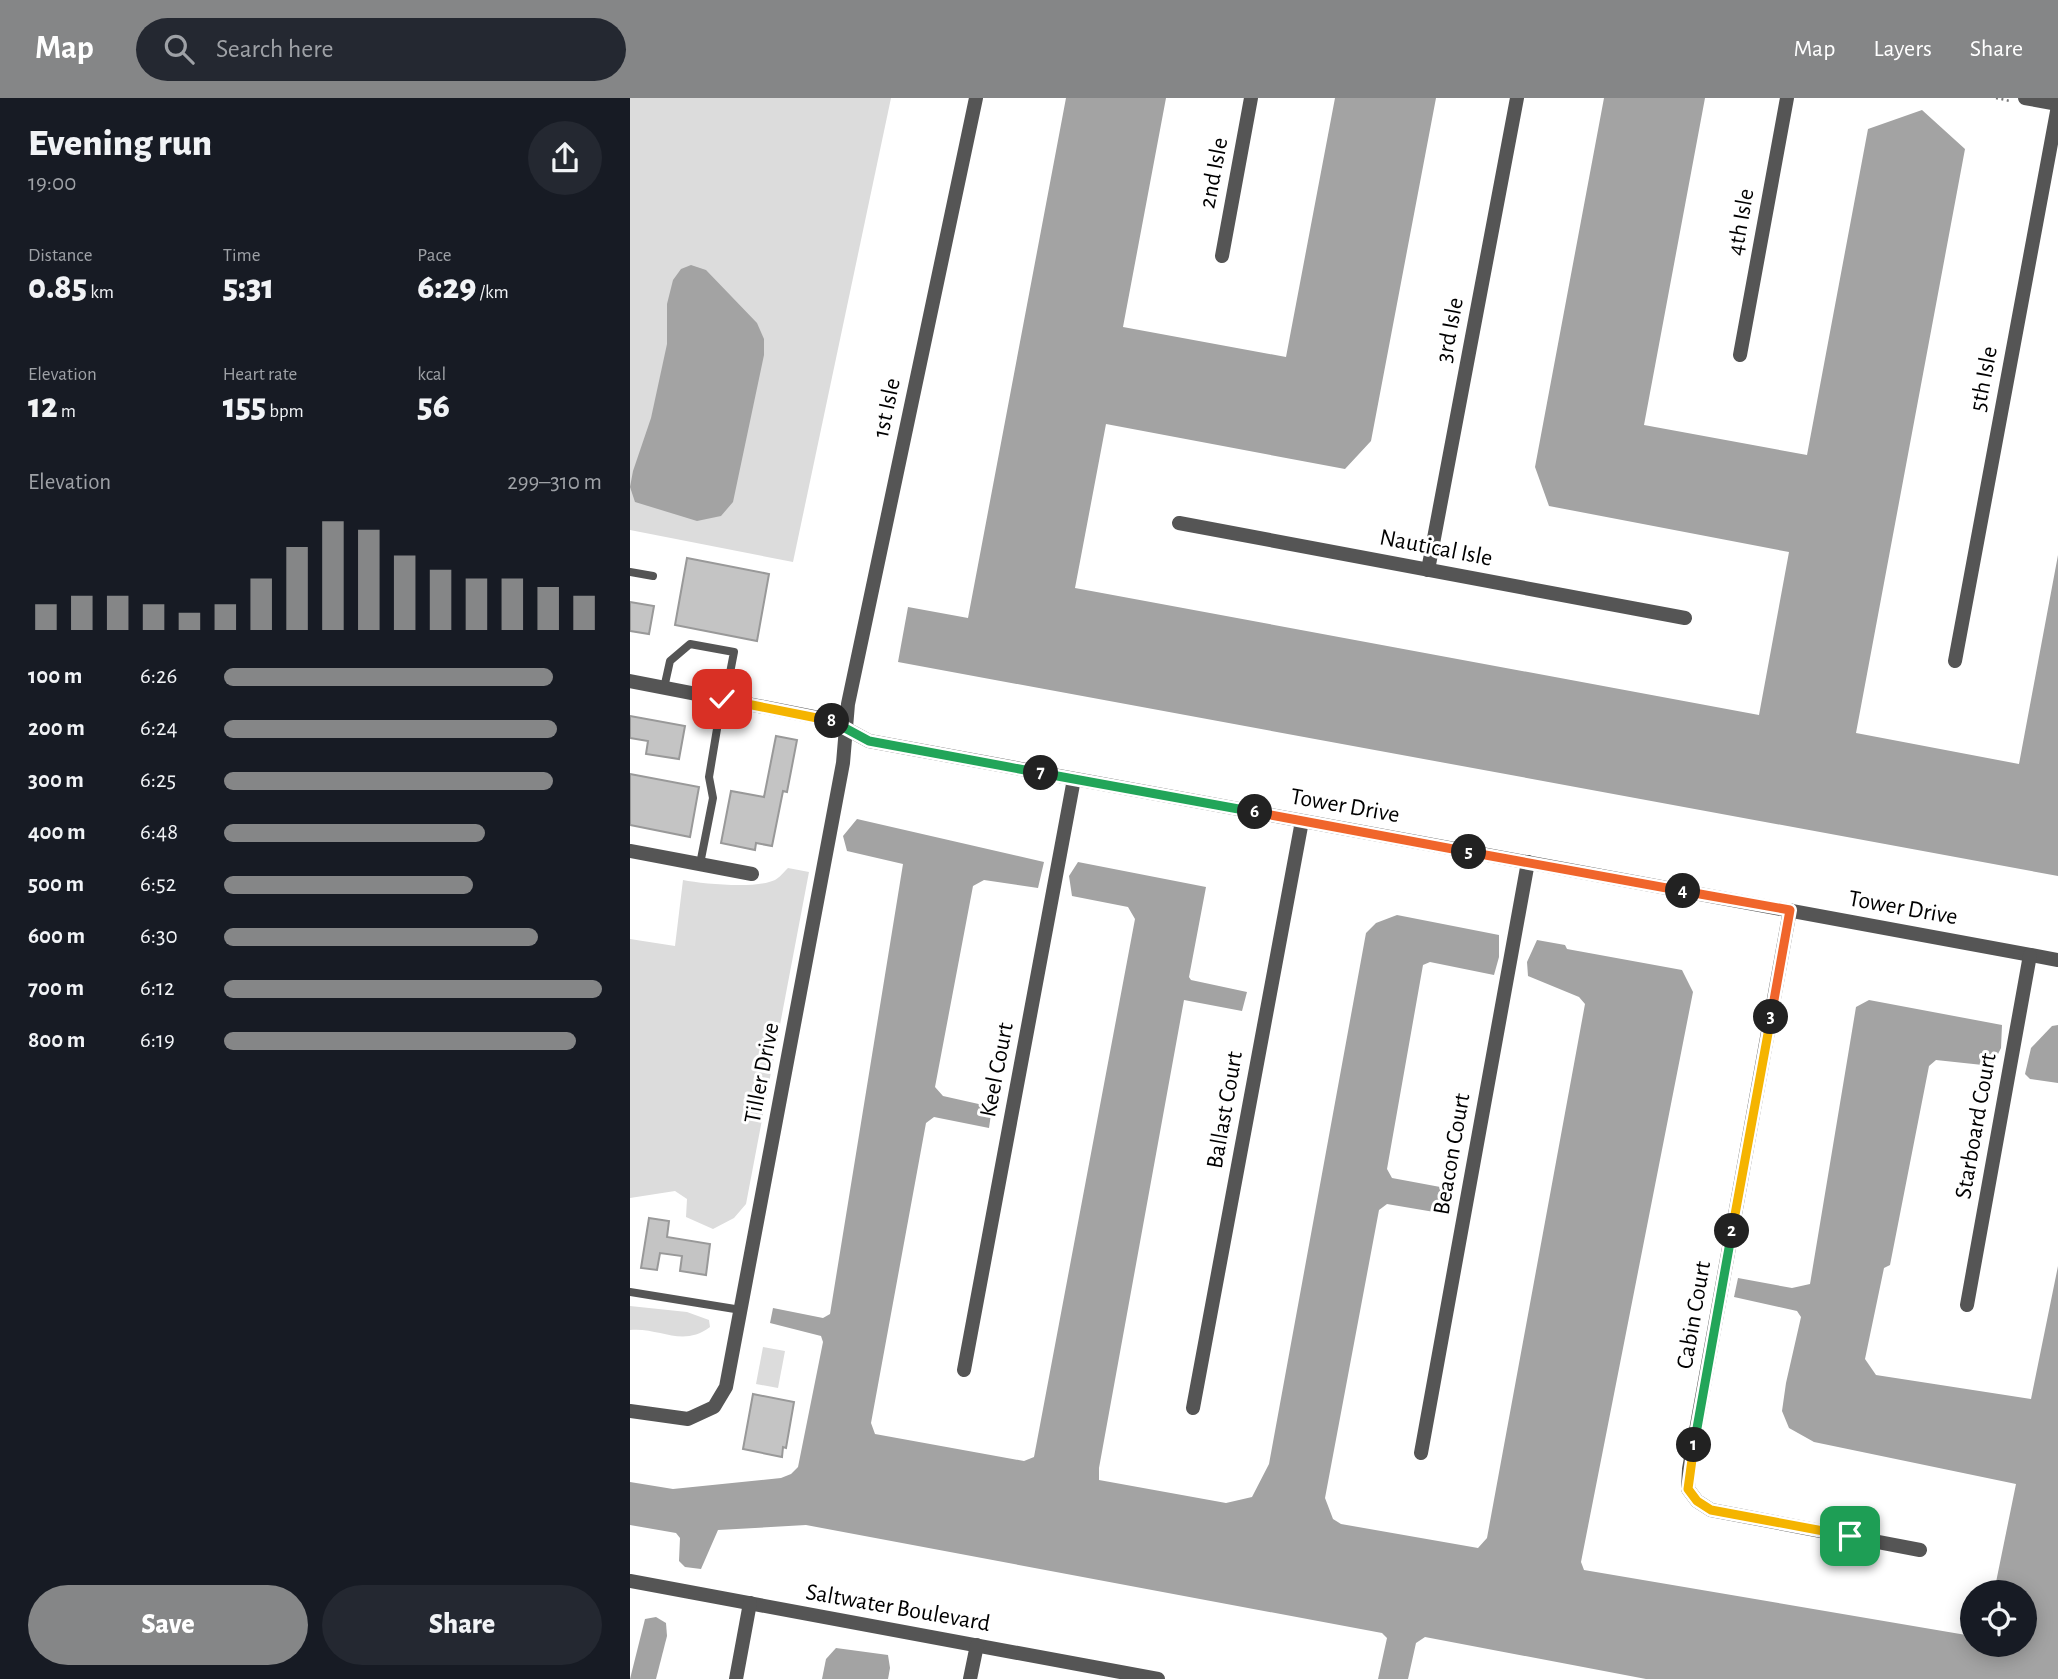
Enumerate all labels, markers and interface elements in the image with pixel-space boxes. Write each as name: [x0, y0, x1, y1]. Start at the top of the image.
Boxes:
search box: [136, 18, 626, 81]
icon: search: [160, 30, 198, 68]
text: Map: [35, 32, 94, 65]
text: Search here: [216, 36, 334, 62]
text: Map: [1793, 37, 1835, 61]
text: Layers: [1873, 37, 1932, 61]
text: Share: [1970, 37, 2023, 61]
button: share: [528, 121, 602, 195]
text: Evening run: [28, 125, 212, 163]
street label: 2nd Isle: [1195, 136, 1233, 210]
text: 19:00: [28, 172, 76, 195]
street label: 4th Isle: [1723, 187, 1759, 257]
text: Distance: [28, 246, 92, 265]
text: Time: [223, 246, 261, 265]
text: Pace: [417, 246, 452, 265]
text: 0.85: [28, 270, 87, 305]
text: 5:31: [223, 270, 274, 305]
text: 6:29: [417, 270, 476, 305]
text: km: [87, 283, 114, 302]
text: /km: [476, 283, 509, 302]
street label: 3rd Isle: [1432, 295, 1468, 365]
street label: 5th Isle: [1966, 344, 2002, 414]
text: Elevation: [28, 365, 97, 384]
text: Heart rate: [223, 365, 297, 384]
text: kcal: [417, 365, 446, 384]
street label: 1st Isle: [869, 376, 905, 440]
text: 12: [28, 389, 58, 424]
text: 155: [223, 389, 266, 424]
text: 56: [417, 389, 450, 424]
text: m: [58, 402, 76, 421]
text: bpm: [266, 402, 304, 421]
text: Elevation: [28, 471, 111, 494]
text: 299–310 m: [507, 471, 602, 494]
street label: Nautical Isle: [1378, 525, 1494, 571]
text: 100 m: [28, 665, 82, 688]
text: 6:26: [140, 665, 177, 688]
pin: [692, 669, 752, 729]
icon: check: [703, 680, 741, 718]
pin: 8: [814, 704, 850, 738]
text: 8: [827, 711, 836, 730]
text: 200 m: [28, 717, 85, 740]
text: 6:24: [140, 717, 178, 740]
pin: 7: [1024, 756, 1058, 790]
text: 7: [1036, 763, 1045, 782]
text: 300 m: [28, 769, 84, 792]
text: 6:25: [140, 769, 176, 792]
street label: Tower Drive: [1289, 785, 1401, 827]
pin: 6: [1238, 794, 1272, 830]
text: 6: [1250, 802, 1259, 821]
text: 400 m: [28, 821, 86, 844]
text: 6:48: [140, 821, 178, 844]
pin: 5: [1452, 834, 1486, 870]
text: 5: [1464, 842, 1473, 861]
text: 500 m: [28, 873, 84, 896]
text: 6:52: [140, 873, 176, 896]
pin: 4: [1666, 874, 1700, 908]
text: 4: [1678, 881, 1687, 900]
street label: Tower Drive: [1847, 887, 1959, 929]
text: 600 m: [28, 925, 85, 948]
text: 6:30: [140, 925, 178, 948]
text: 700 m: [28, 977, 84, 1000]
text: 6:12: [140, 977, 174, 1000]
pin: 3: [1754, 1000, 1788, 1034]
text: 3: [1766, 1007, 1775, 1026]
street label: Keel Court: [976, 1020, 1018, 1119]
street label: Tiller Drive: [740, 1021, 784, 1125]
text: 800 m: [28, 1029, 85, 1052]
text: 6:19: [140, 1029, 175, 1052]
street label: Ballast Court: [1203, 1049, 1247, 1170]
street label: Starboard Court: [1951, 1051, 2001, 1201]
street label: Beacon Court: [1429, 1091, 1475, 1217]
pin: 2: [1714, 1214, 1750, 1248]
text: 2: [1727, 1221, 1736, 1240]
street label: Cabin Court: [1673, 1259, 1715, 1371]
pin: 1: [1676, 1428, 1712, 1462]
text: 1: [1690, 1435, 1697, 1454]
pin: [1820, 1506, 1880, 1566]
icon: arrive: [1831, 1517, 1869, 1555]
street label: Saltwater Boulevard: [804, 1580, 992, 1636]
map controls: [1960, 1580, 2037, 1657]
button: locate: [1960, 1580, 2037, 1657]
button: Save: [28, 1585, 308, 1665]
button: Share: [322, 1585, 602, 1665]

